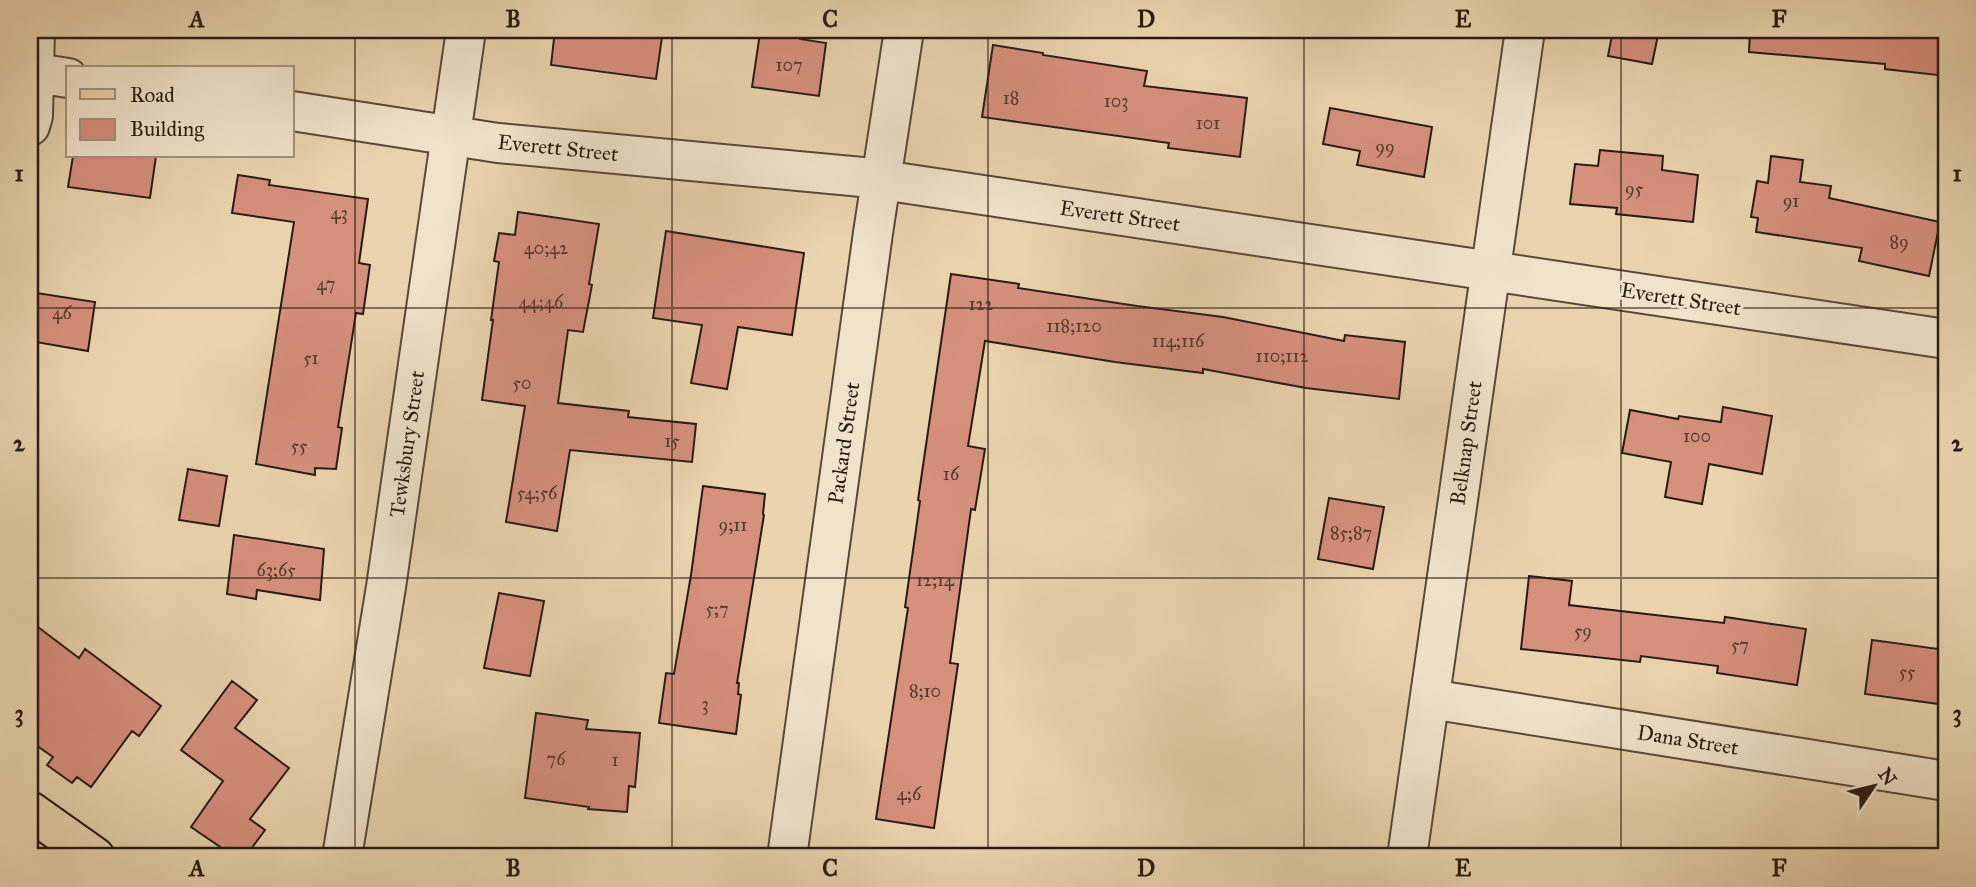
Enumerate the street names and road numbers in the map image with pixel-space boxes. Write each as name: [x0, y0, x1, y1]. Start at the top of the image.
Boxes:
street label: Everett Street: [496, 129, 620, 167]
street label: Everett Street: [1058, 195, 1182, 237]
street label: Everett Street: [1619, 277, 1743, 321]
street label: Tewksbury Street: [384, 368, 430, 519]
street label: Belknap Street: [1444, 378, 1488, 507]
street label: Packard Street: [823, 380, 866, 506]
street label: Dana Street: [1635, 719, 1741, 761]

